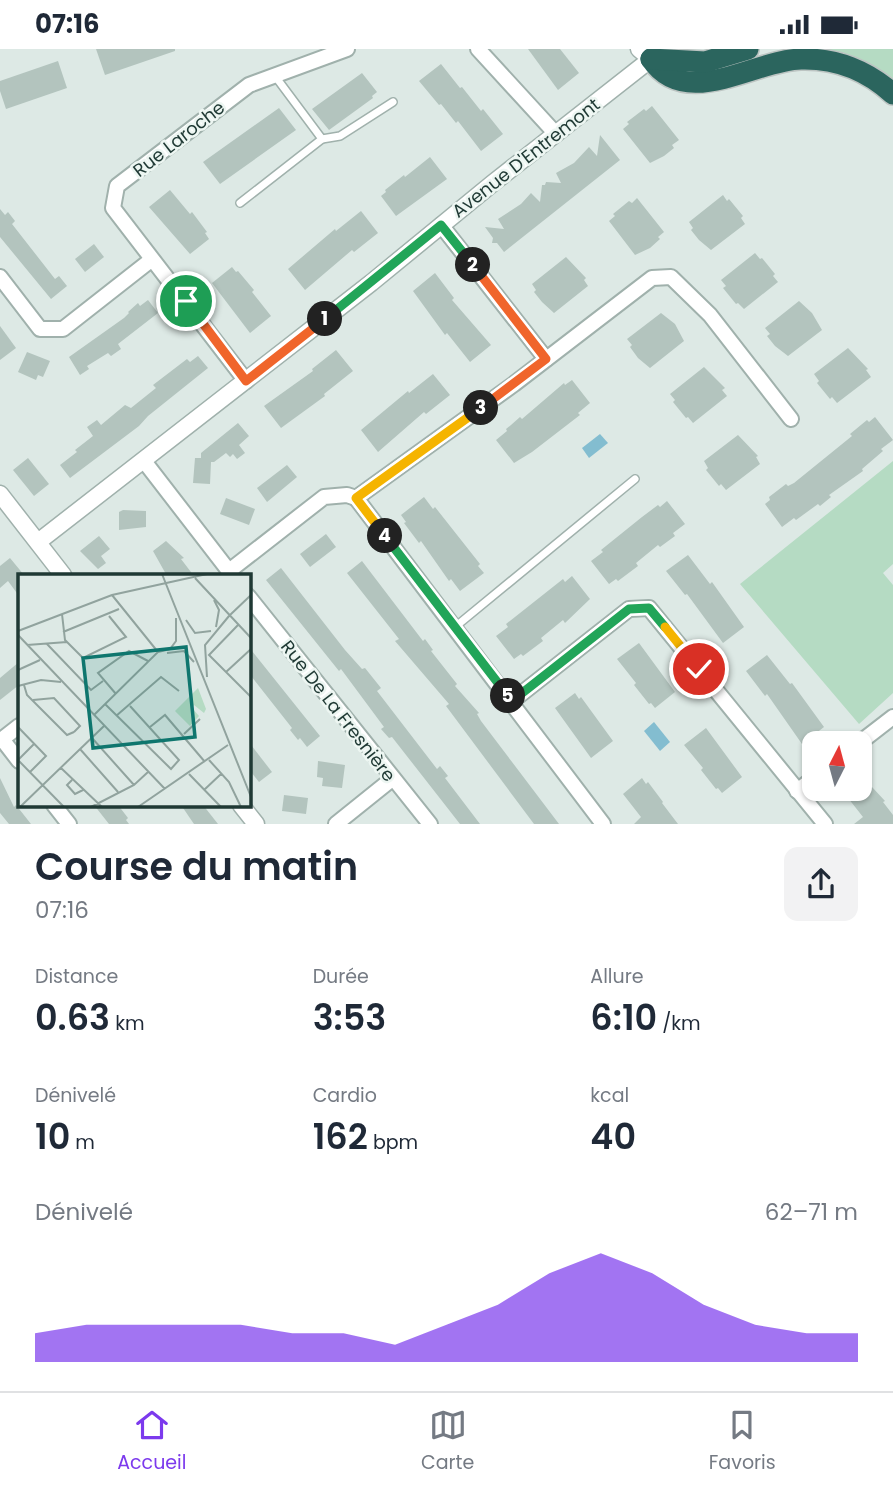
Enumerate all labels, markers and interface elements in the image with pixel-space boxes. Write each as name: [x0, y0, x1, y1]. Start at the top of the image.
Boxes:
text: 07:16: [35, 6, 100, 42]
street label: Avenue D'Entremont: [447, 92, 605, 223]
street label: Rue Laroche: [128, 95, 230, 182]
pin: 2: [456, 247, 490, 283]
text: 2: [467, 251, 478, 278]
pin: [156, 271, 216, 331]
icon: arrive: [167, 282, 205, 320]
pin: 1: [308, 301, 342, 337]
text: 1: [321, 305, 328, 332]
pin: 3: [463, 391, 498, 425]
text: 3: [475, 394, 486, 421]
pin: 4: [368, 519, 402, 553]
text: 4: [378, 522, 391, 549]
inset map: [18, 574, 250, 807]
street label: Rue De La Fresnière: [275, 635, 402, 787]
pin: [669, 639, 729, 699]
icon: check: [680, 650, 718, 688]
pin: 5: [490, 679, 526, 713]
text: 5: [501, 682, 514, 709]
north arrow: [802, 731, 872, 801]
map controls: [802, 731, 872, 801]
text: Course du matin: [35, 840, 358, 893]
button: share: [784, 847, 858, 921]
text: 07:16: [35, 894, 89, 926]
text: Distance: [35, 963, 118, 990]
text: Durée: [313, 963, 369, 990]
text: Allure: [590, 963, 644, 990]
text: 0.63: [35, 993, 110, 1042]
text: 3:53: [313, 993, 386, 1042]
text: 6:10: [590, 993, 657, 1042]
text: km: [110, 1010, 145, 1037]
text: /km: [657, 1010, 701, 1037]
text: Dénivelé: [35, 1082, 116, 1109]
text: Cardio: [313, 1082, 377, 1109]
text: kcal: [590, 1082, 629, 1109]
text: 10: [35, 1112, 70, 1161]
text: 162: [313, 1112, 368, 1161]
text: 40: [590, 1112, 636, 1161]
text: m: [70, 1129, 95, 1156]
text: bpm: [368, 1129, 418, 1156]
text: Dénivelé: [35, 1196, 133, 1228]
text: 62–71 m: [765, 1196, 858, 1228]
tab: Accueil: [117, 1406, 186, 1477]
tab: Carte: [421, 1406, 474, 1477]
tab: Favoris: [709, 1406, 776, 1477]

